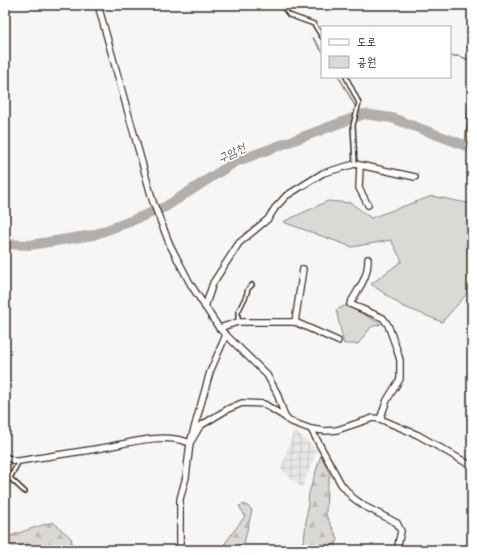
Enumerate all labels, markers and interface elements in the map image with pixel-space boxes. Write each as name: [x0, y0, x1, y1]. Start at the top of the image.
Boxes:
legend: [321, 26, 451, 78]
text: 도로: [357, 33, 376, 49]
text: 공원: [357, 53, 376, 69]
water label: 구암천: [214, 138, 249, 166]

